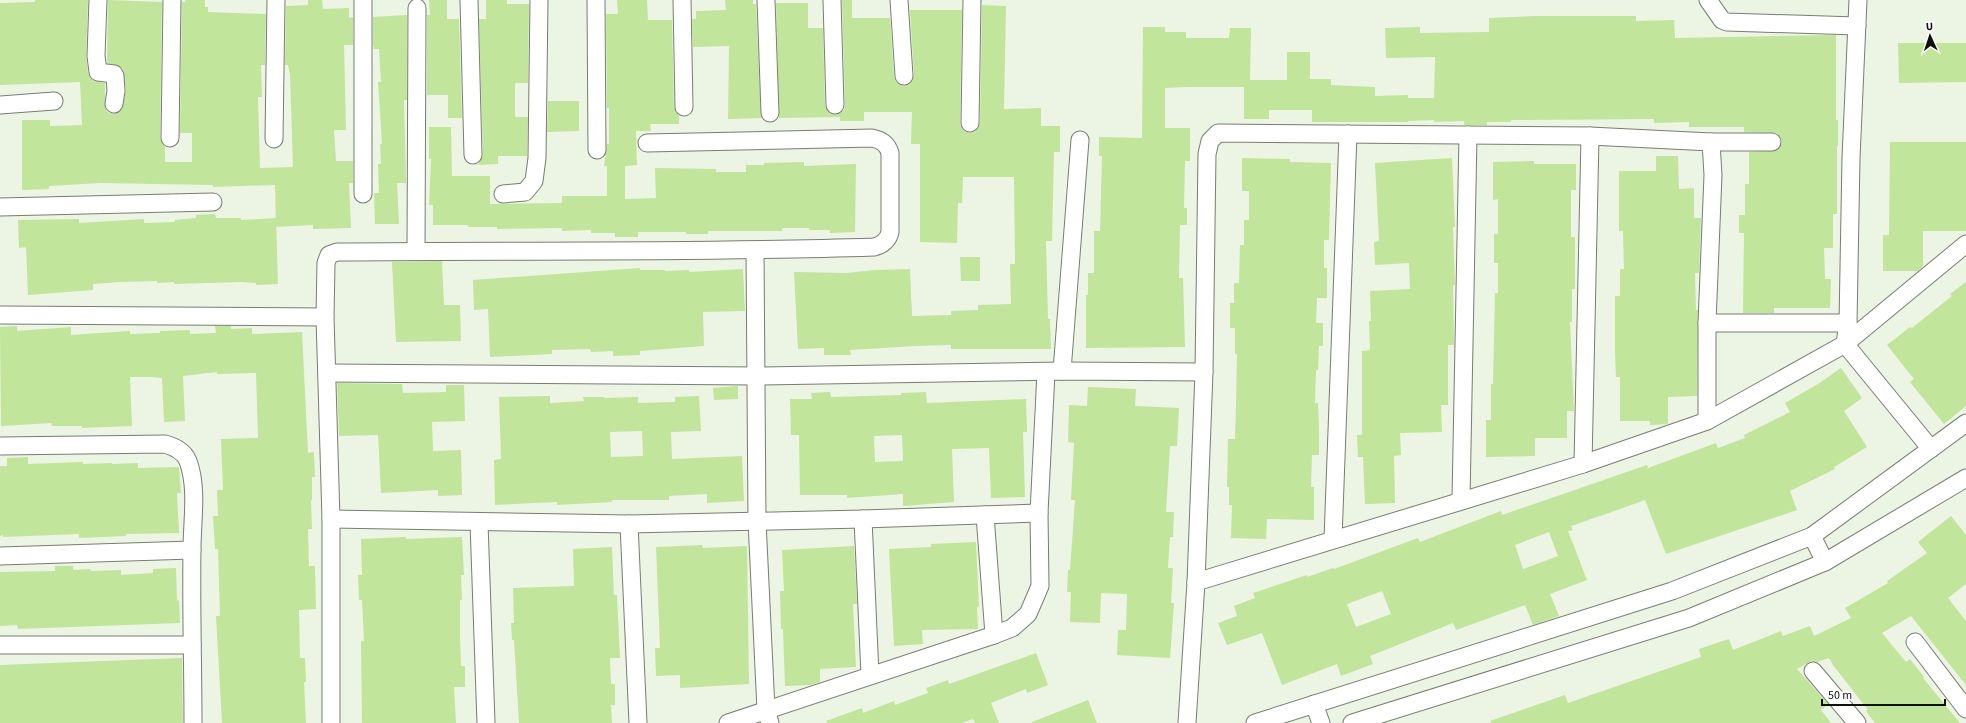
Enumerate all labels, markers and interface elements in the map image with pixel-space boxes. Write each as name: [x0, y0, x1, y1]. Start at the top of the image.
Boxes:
north arrow: [1910, 16, 1950, 56]
text: U: [1925, 19, 1934, 34]
scale bar: [1822, 681, 1945, 707]
text: 50 m: [1828, 687, 1852, 704]

